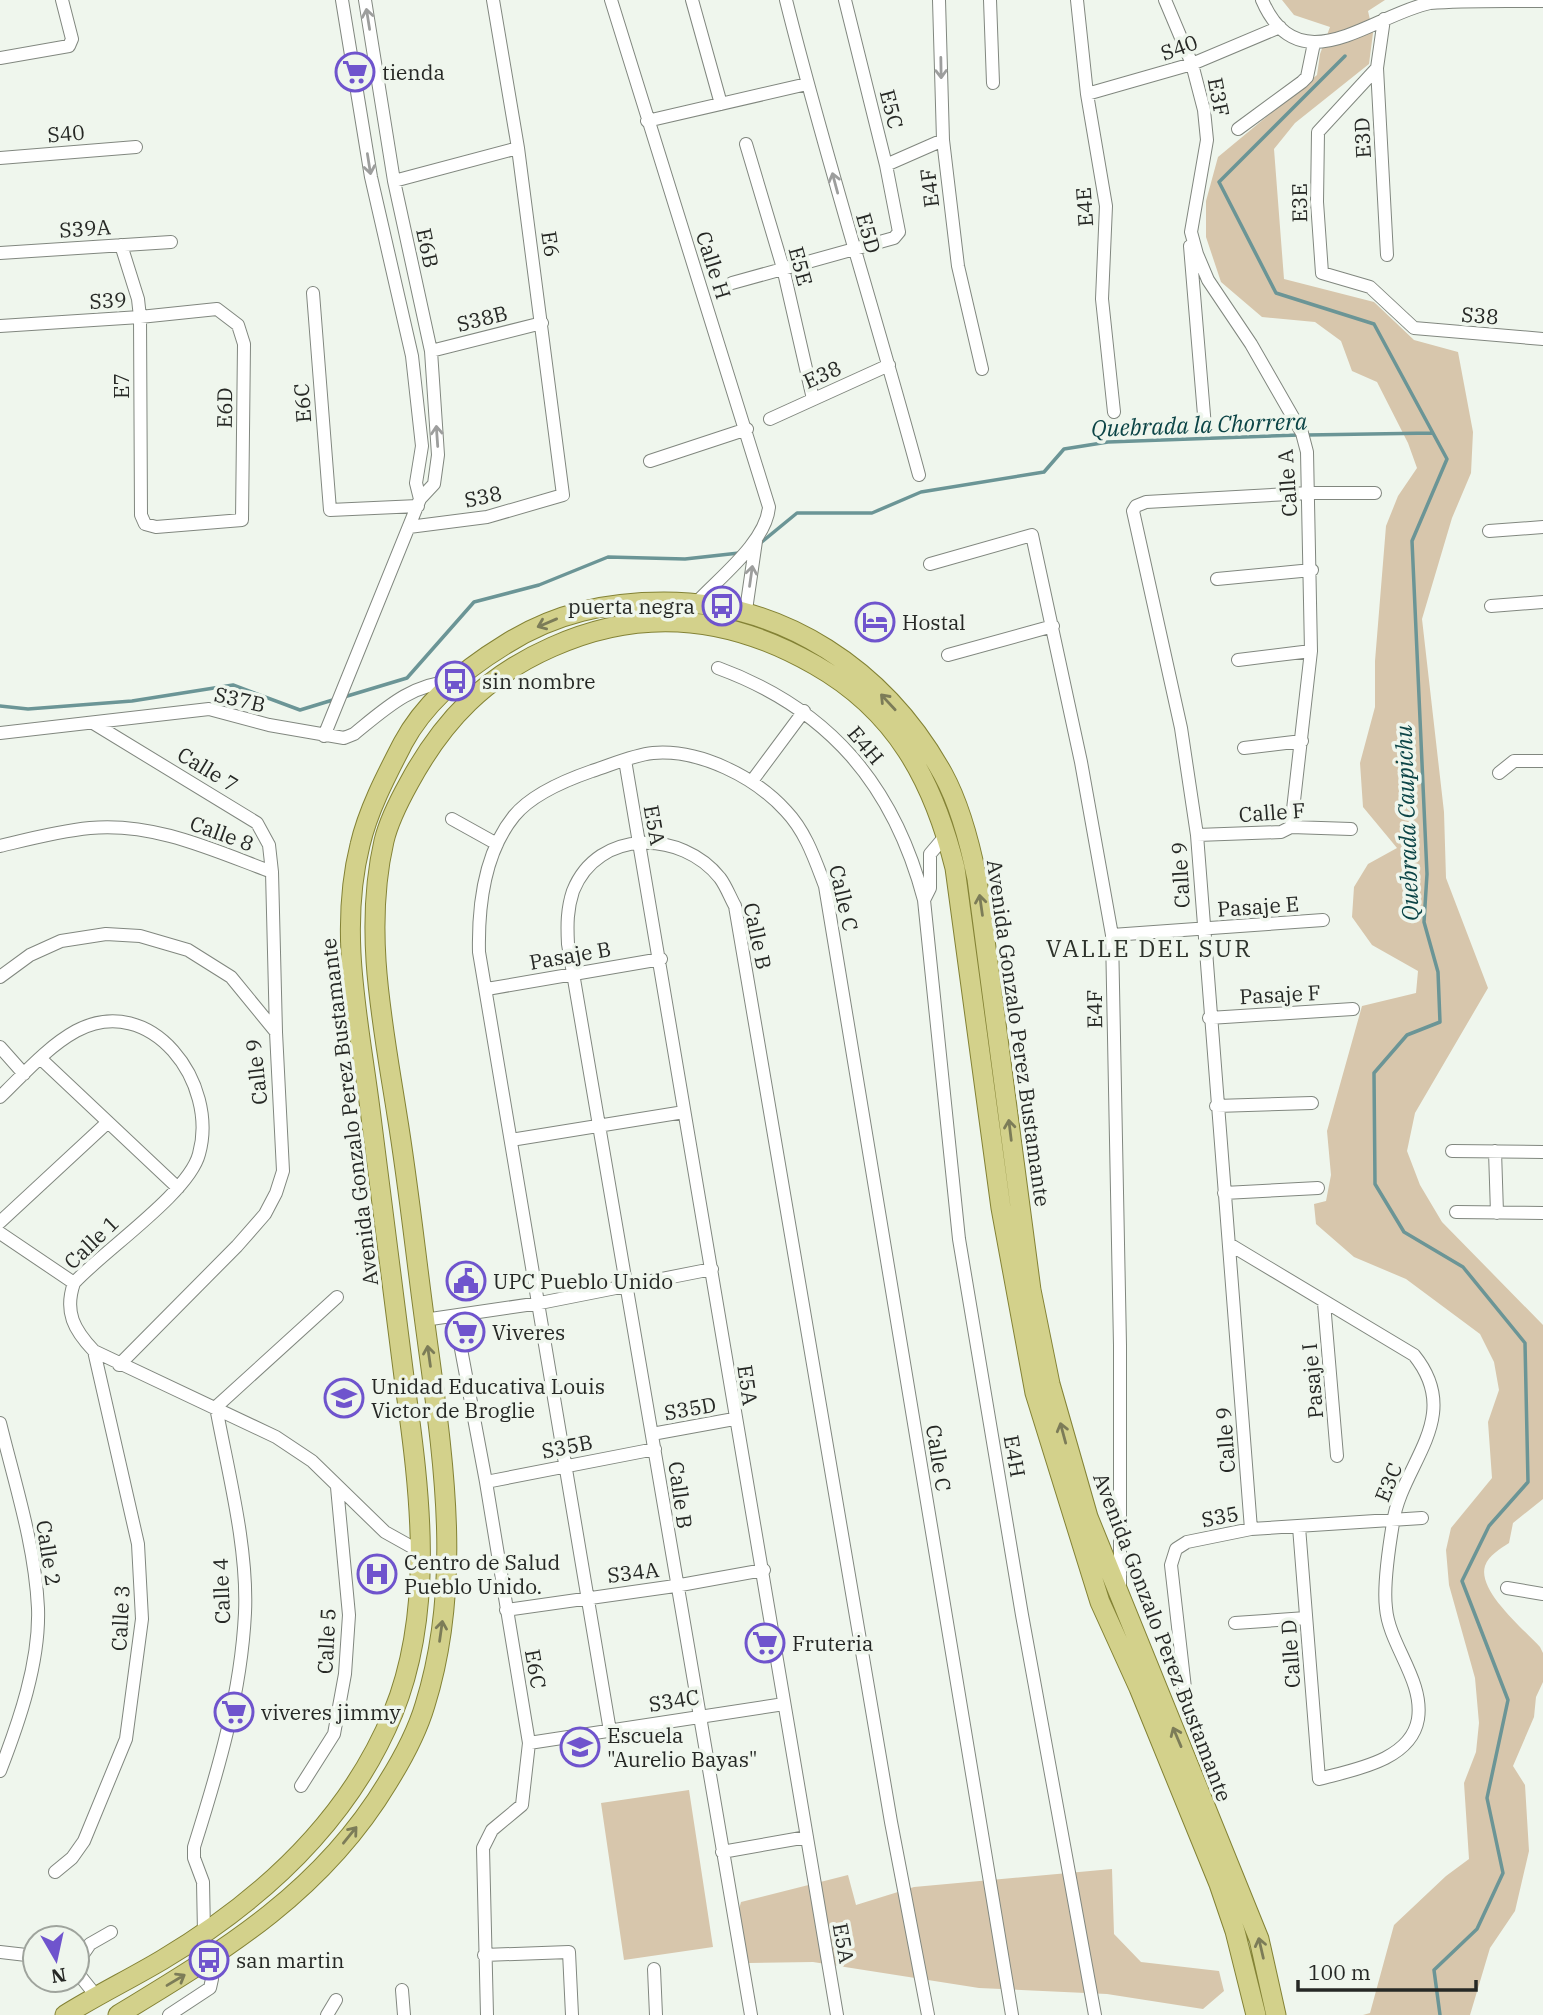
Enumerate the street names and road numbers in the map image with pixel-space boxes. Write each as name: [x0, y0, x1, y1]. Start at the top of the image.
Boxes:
street label: S40: [1157, 27, 1201, 67]
street label: E3F: [1202, 75, 1236, 119]
street label: E5C: [874, 86, 910, 132]
street label: S40: [46, 117, 86, 149]
street label: E3D: [1347, 117, 1377, 159]
street label: E4F: [913, 167, 945, 209]
street label: E3E: [1285, 183, 1313, 223]
street label: E4E: [1069, 186, 1099, 228]
street label: E5D: [850, 209, 888, 257]
street label: S39A: [58, 212, 112, 244]
street label: E6B: [410, 225, 446, 271]
street label: Calle H: [690, 227, 738, 303]
street label: E6: [535, 229, 567, 259]
street label: E5E: [782, 243, 820, 289]
street label: S39: [89, 285, 127, 315]
street label: S38B: [454, 298, 510, 338]
street label: S38: [1460, 300, 1500, 330]
street label: E38: [799, 353, 845, 395]
street label: E7: [107, 373, 135, 399]
street label: E6C: [287, 382, 317, 424]
street label: E6D: [210, 387, 238, 429]
street label: Calle A: [1271, 448, 1303, 518]
street label: S38: [462, 478, 504, 514]
street label: S37B: [212, 680, 268, 718]
street label: E4H: [842, 720, 890, 770]
street label: Calle 7: [172, 740, 244, 798]
street label: Calle F: [1238, 796, 1306, 828]
street label: E5A: [638, 803, 672, 848]
street label: Calle 8: [186, 809, 258, 857]
street label: Calle 9: [1164, 841, 1196, 909]
street label: Avenida Gonzalo Perez Bustamante: [981, 858, 1057, 1208]
street label: Calle C: [823, 862, 865, 934]
street label: Pasaje E: [1216, 889, 1300, 923]
street label: Calle B: [737, 900, 779, 972]
street label: Pasaje B: [527, 934, 613, 976]
street label: Avenida Gonzalo Perez Bustamante: [314, 936, 384, 1288]
street label: Pasaje F: [1239, 978, 1321, 1010]
street label: E4F: [1080, 989, 1108, 1029]
street label: Calle 9: [239, 1038, 273, 1106]
street label: Calle 1: [57, 1209, 125, 1275]
street label: Pasaje I: [1295, 1342, 1329, 1420]
street label: E5A: [731, 1363, 765, 1408]
street label: S35D: [662, 1390, 718, 1426]
street label: Calle 9: [1209, 1406, 1241, 1474]
street label: Calle C: [920, 1423, 958, 1493]
street label: S35B: [539, 1427, 595, 1465]
street label: E4H: [998, 1433, 1032, 1479]
street label: E3C: [1368, 1458, 1408, 1506]
street label: Calle B: [662, 1460, 700, 1530]
street label: Avenida Gonzalo Perez Bustamante: [1087, 1469, 1239, 1805]
street label: S35: [1199, 1499, 1241, 1533]
street label: Calle 2: [30, 1518, 68, 1588]
street label: S34A: [606, 1555, 661, 1589]
street label: Calle 4: [206, 1557, 236, 1625]
street label: Calle 3: [104, 1584, 136, 1652]
street label: Calle 5: [310, 1607, 342, 1675]
street label: Calle D: [1274, 1619, 1306, 1689]
street label: E6C: [519, 1647, 553, 1691]
street label: S34C: [647, 1682, 701, 1718]
street label: E5A: [827, 1921, 861, 1966]

